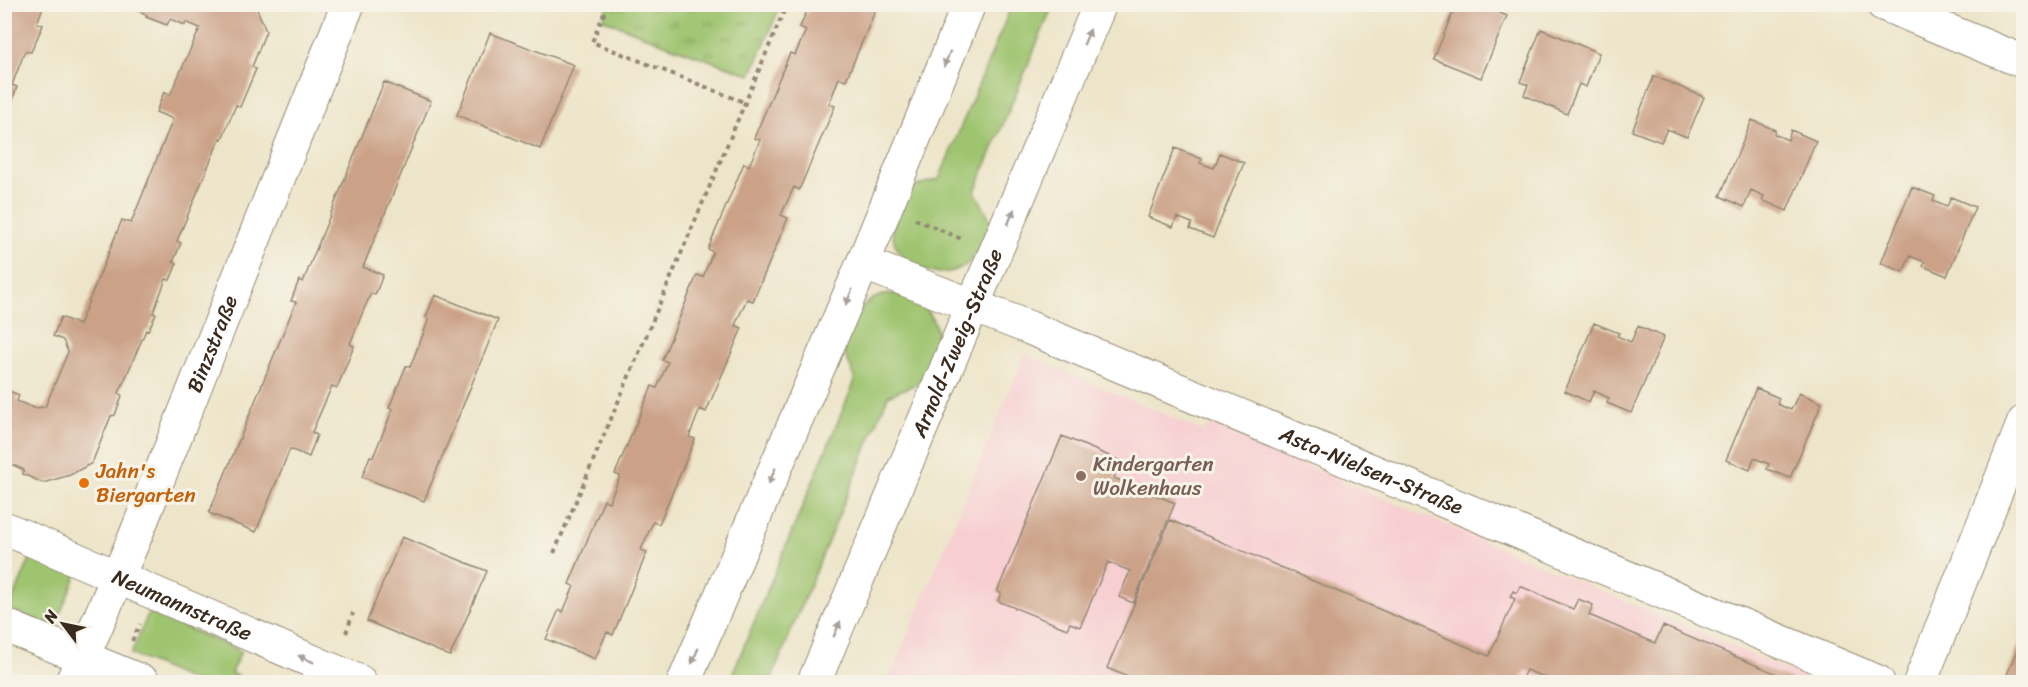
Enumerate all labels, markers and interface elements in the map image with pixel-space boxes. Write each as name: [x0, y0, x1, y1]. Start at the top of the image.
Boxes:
one-way arrow: [1082, 28, 1092, 46]
one-way arrow: [942, 50, 952, 68]
one-way arrow: [1007, 208, 1016, 226]
street label: Arnold-Zweig-Straße: [900, 242, 1014, 444]
one-way arrow: [844, 289, 854, 307]
street label: Binzstraße: [176, 290, 249, 398]
street label: Asta-Nielsen-Straße: [1272, 415, 1469, 526]
place label: Kindergarten Wolkenhaus: [1093, 445, 1214, 507]
place label: Jahn's Biergarten: [95, 452, 196, 514]
one-way arrow: [767, 468, 777, 486]
marker: Kindergarten Wolkenhaus: [1074, 469, 1088, 483]
marker: Jahn's Biergarten: [77, 476, 91, 490]
street label: Neumannstraße: [106, 558, 258, 652]
north arrow: [33, 594, 93, 654]
text: N: [35, 603, 66, 630]
one-way arrow: [832, 619, 842, 637]
one-way arrow: [690, 647, 700, 665]
one-way arrow: [297, 654, 315, 664]

